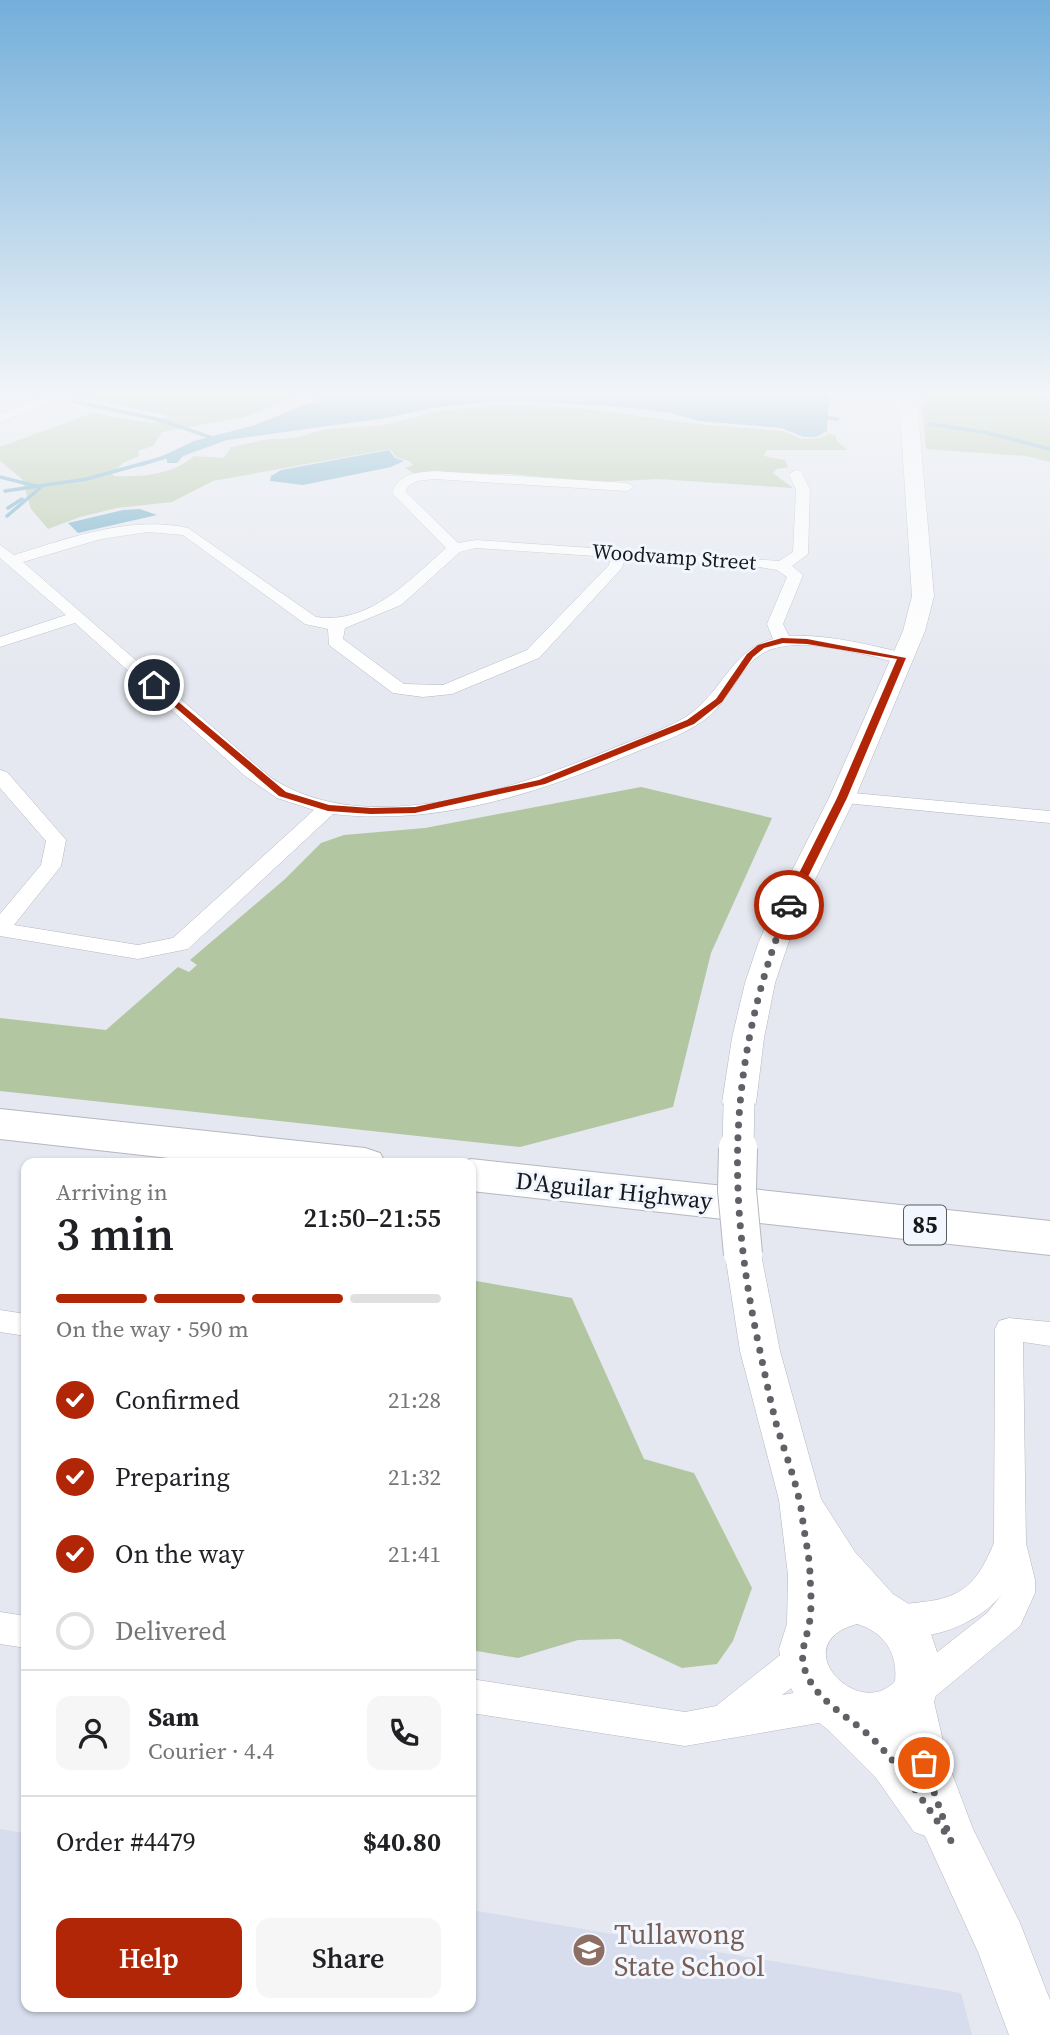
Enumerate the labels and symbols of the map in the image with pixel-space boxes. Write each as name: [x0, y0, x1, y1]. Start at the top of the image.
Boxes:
street label: Woodvamp Street: [591, 536, 757, 577]
pin: [124, 655, 184, 715]
courier: [754, 870, 824, 940]
street label: D'Aguilar Highway: [514, 1164, 715, 1217]
road number: 85: [904, 1206, 946, 1244]
pin: [894, 1733, 954, 1793]
place label: Tullawong State School: [614, 1915, 765, 1985]
school or university icon: Tullawong State School: [570, 1931, 608, 1969]

